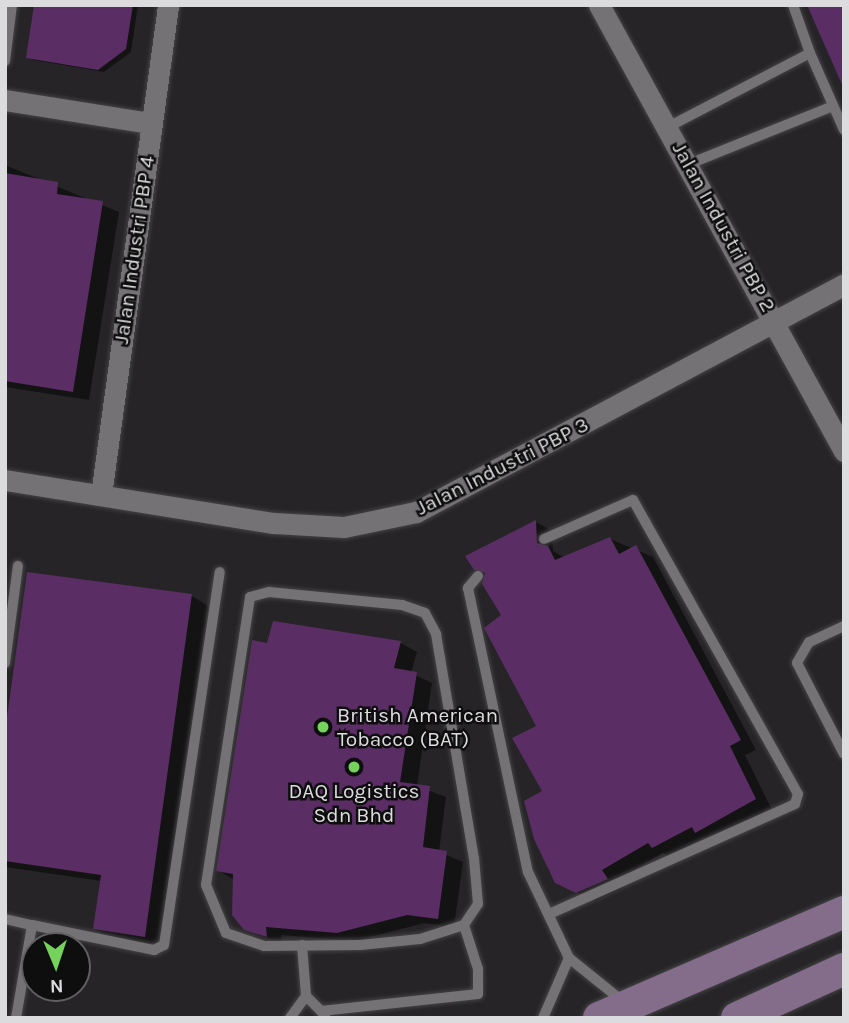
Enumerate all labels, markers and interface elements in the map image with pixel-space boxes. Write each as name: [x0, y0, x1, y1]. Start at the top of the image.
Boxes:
street label: Jalan Industri PBP 2: [667, 138, 781, 316]
street label: Jalan Industri PBP 4: [108, 154, 160, 346]
street label: Jalan Industri PBP 3: [411, 412, 593, 520]
place label: British American Tobacco (BAT): [337, 702, 498, 752]
marker: British American Tobacco (BAT): [315, 719, 331, 735]
marker: DAQ Logistics Sdn Bhd: [346, 759, 362, 775]
place label: DAQ Logistics Sdn Bhd: [288, 778, 420, 828]
north arrow: [21, 932, 91, 1002]
text: N: [49, 975, 64, 997]

